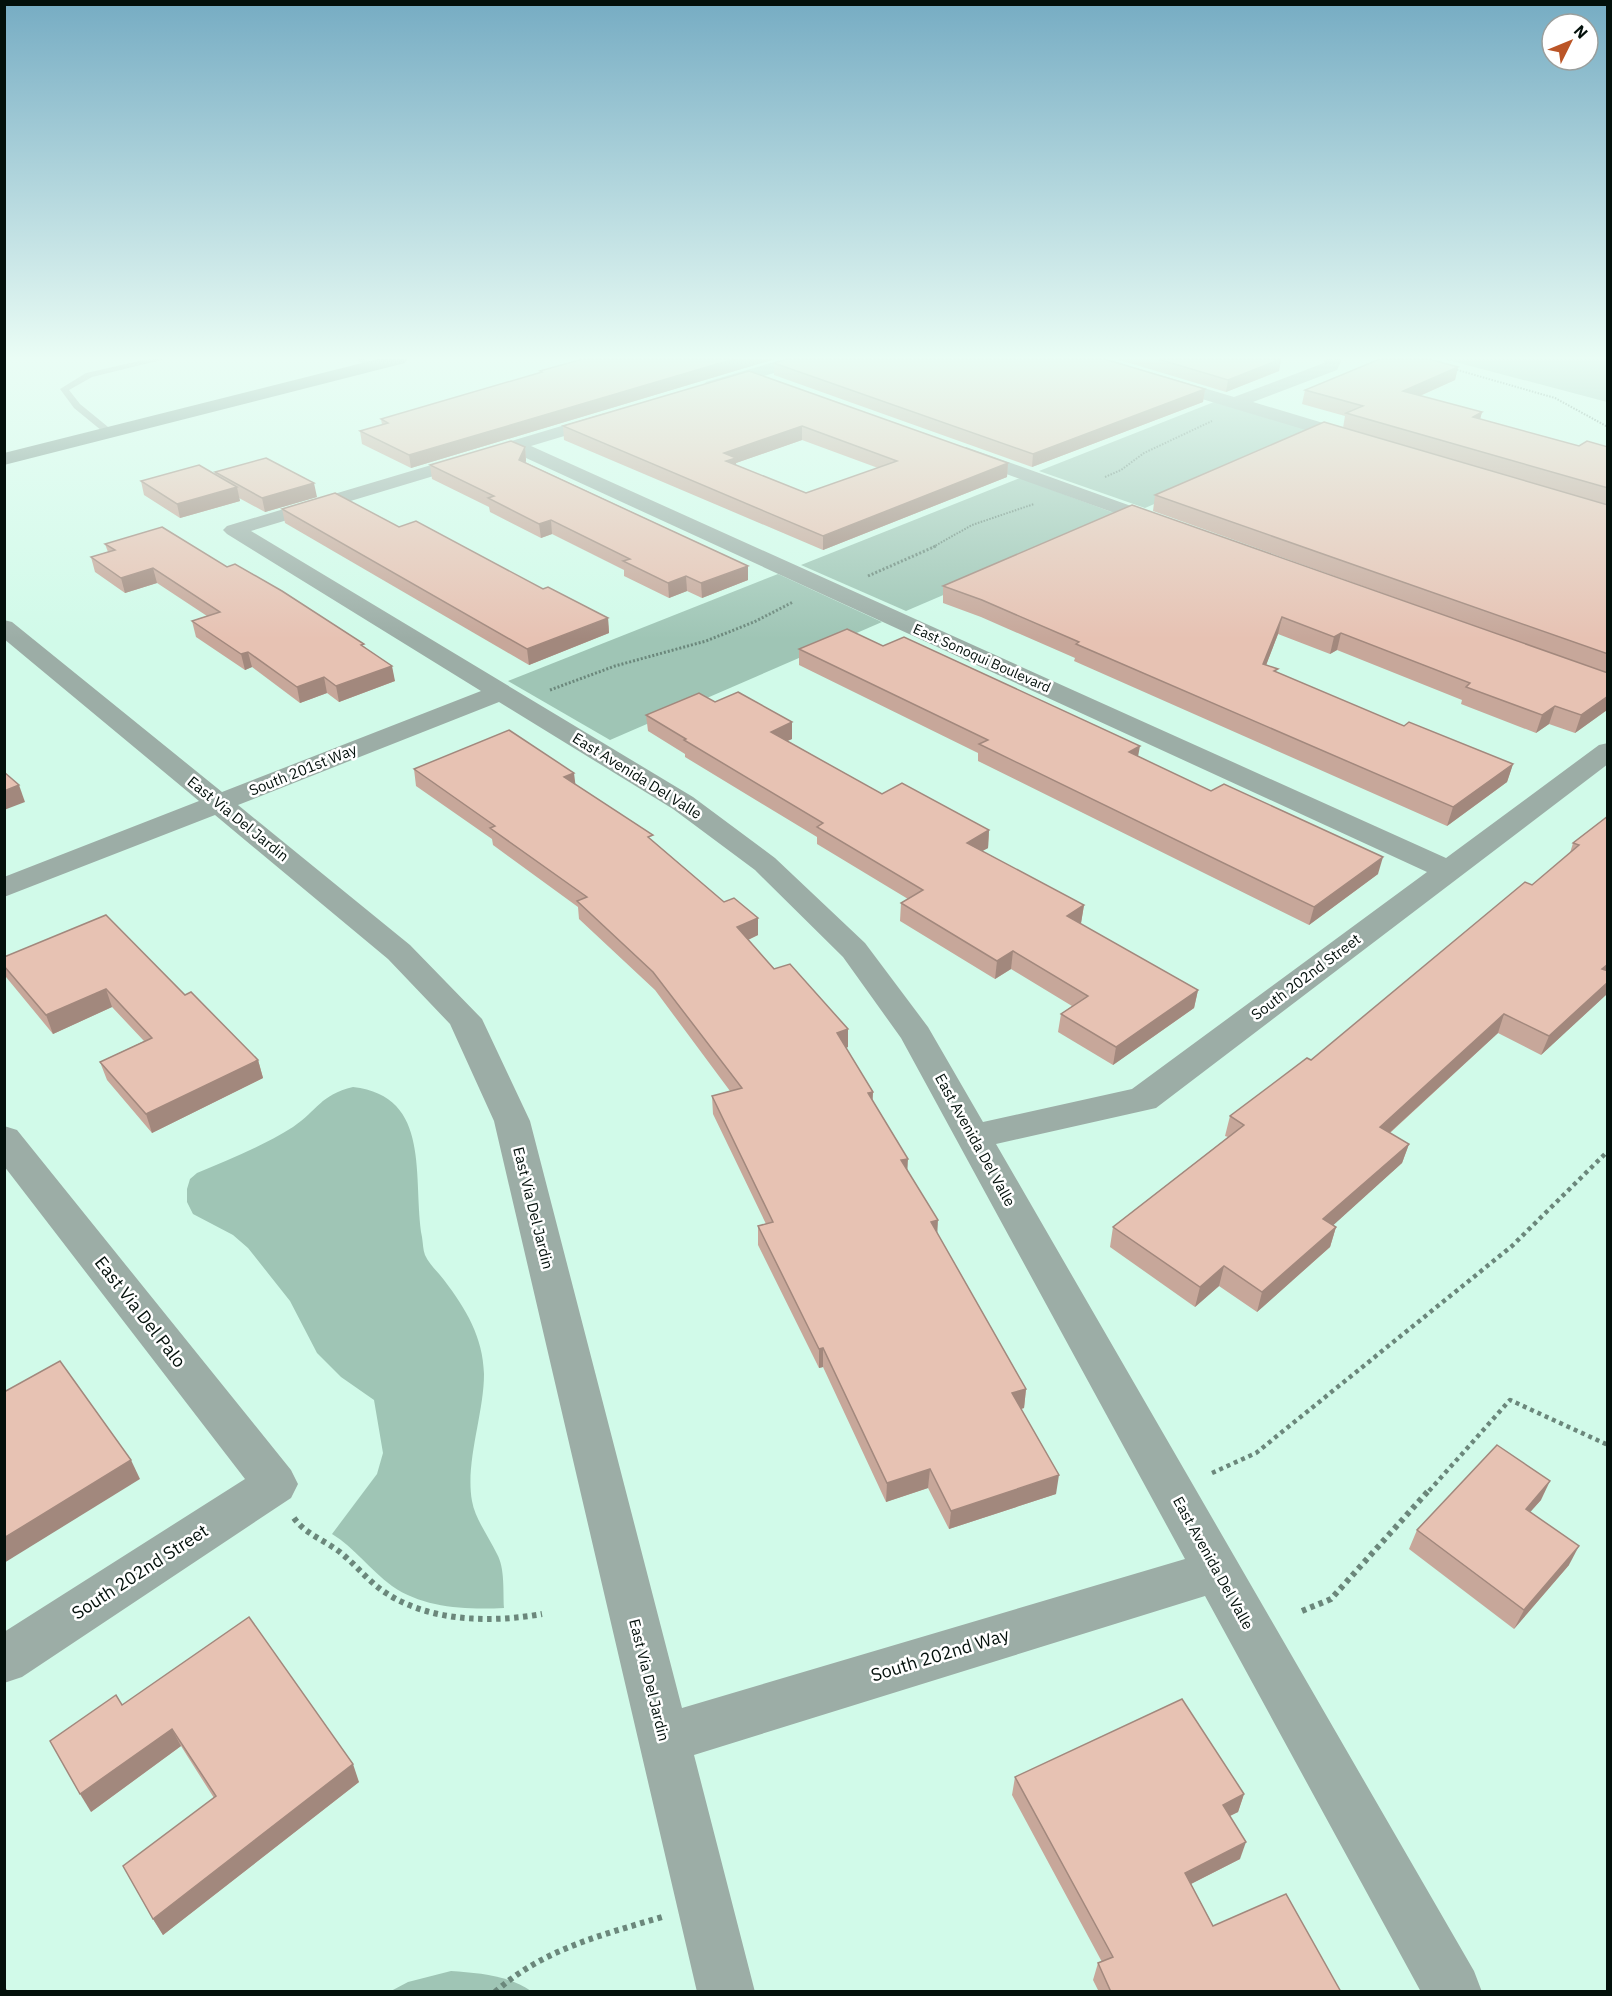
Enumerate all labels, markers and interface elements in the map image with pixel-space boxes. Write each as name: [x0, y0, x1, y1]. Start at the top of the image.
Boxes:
north arrow: [1540, 12, 1600, 72]
text: N: [1570, 21, 1592, 43]
street label: East Sonoqui Boulevard: [910, 619, 1054, 697]
street label: East Avenida Del Valle: [569, 728, 705, 823]
street label: South 201st Way: [246, 739, 360, 800]
street label: East Via Del Jardin: [184, 772, 293, 865]
street label: South 202nd Street: [1247, 929, 1364, 1024]
street label: East Avenida Del Valle: [931, 1070, 1020, 1210]
street label: East Via Del Jardin: [509, 1145, 558, 1271]
street label: East Via Del Palo: [90, 1251, 191, 1372]
street label: East Avenida Del Valle: [1169, 1493, 1258, 1633]
street label: South 202nd Street: [67, 1519, 212, 1624]
street label: East Via Del Jardin: [625, 1617, 674, 1743]
street label: South 202nd Way: [868, 1623, 1012, 1686]

